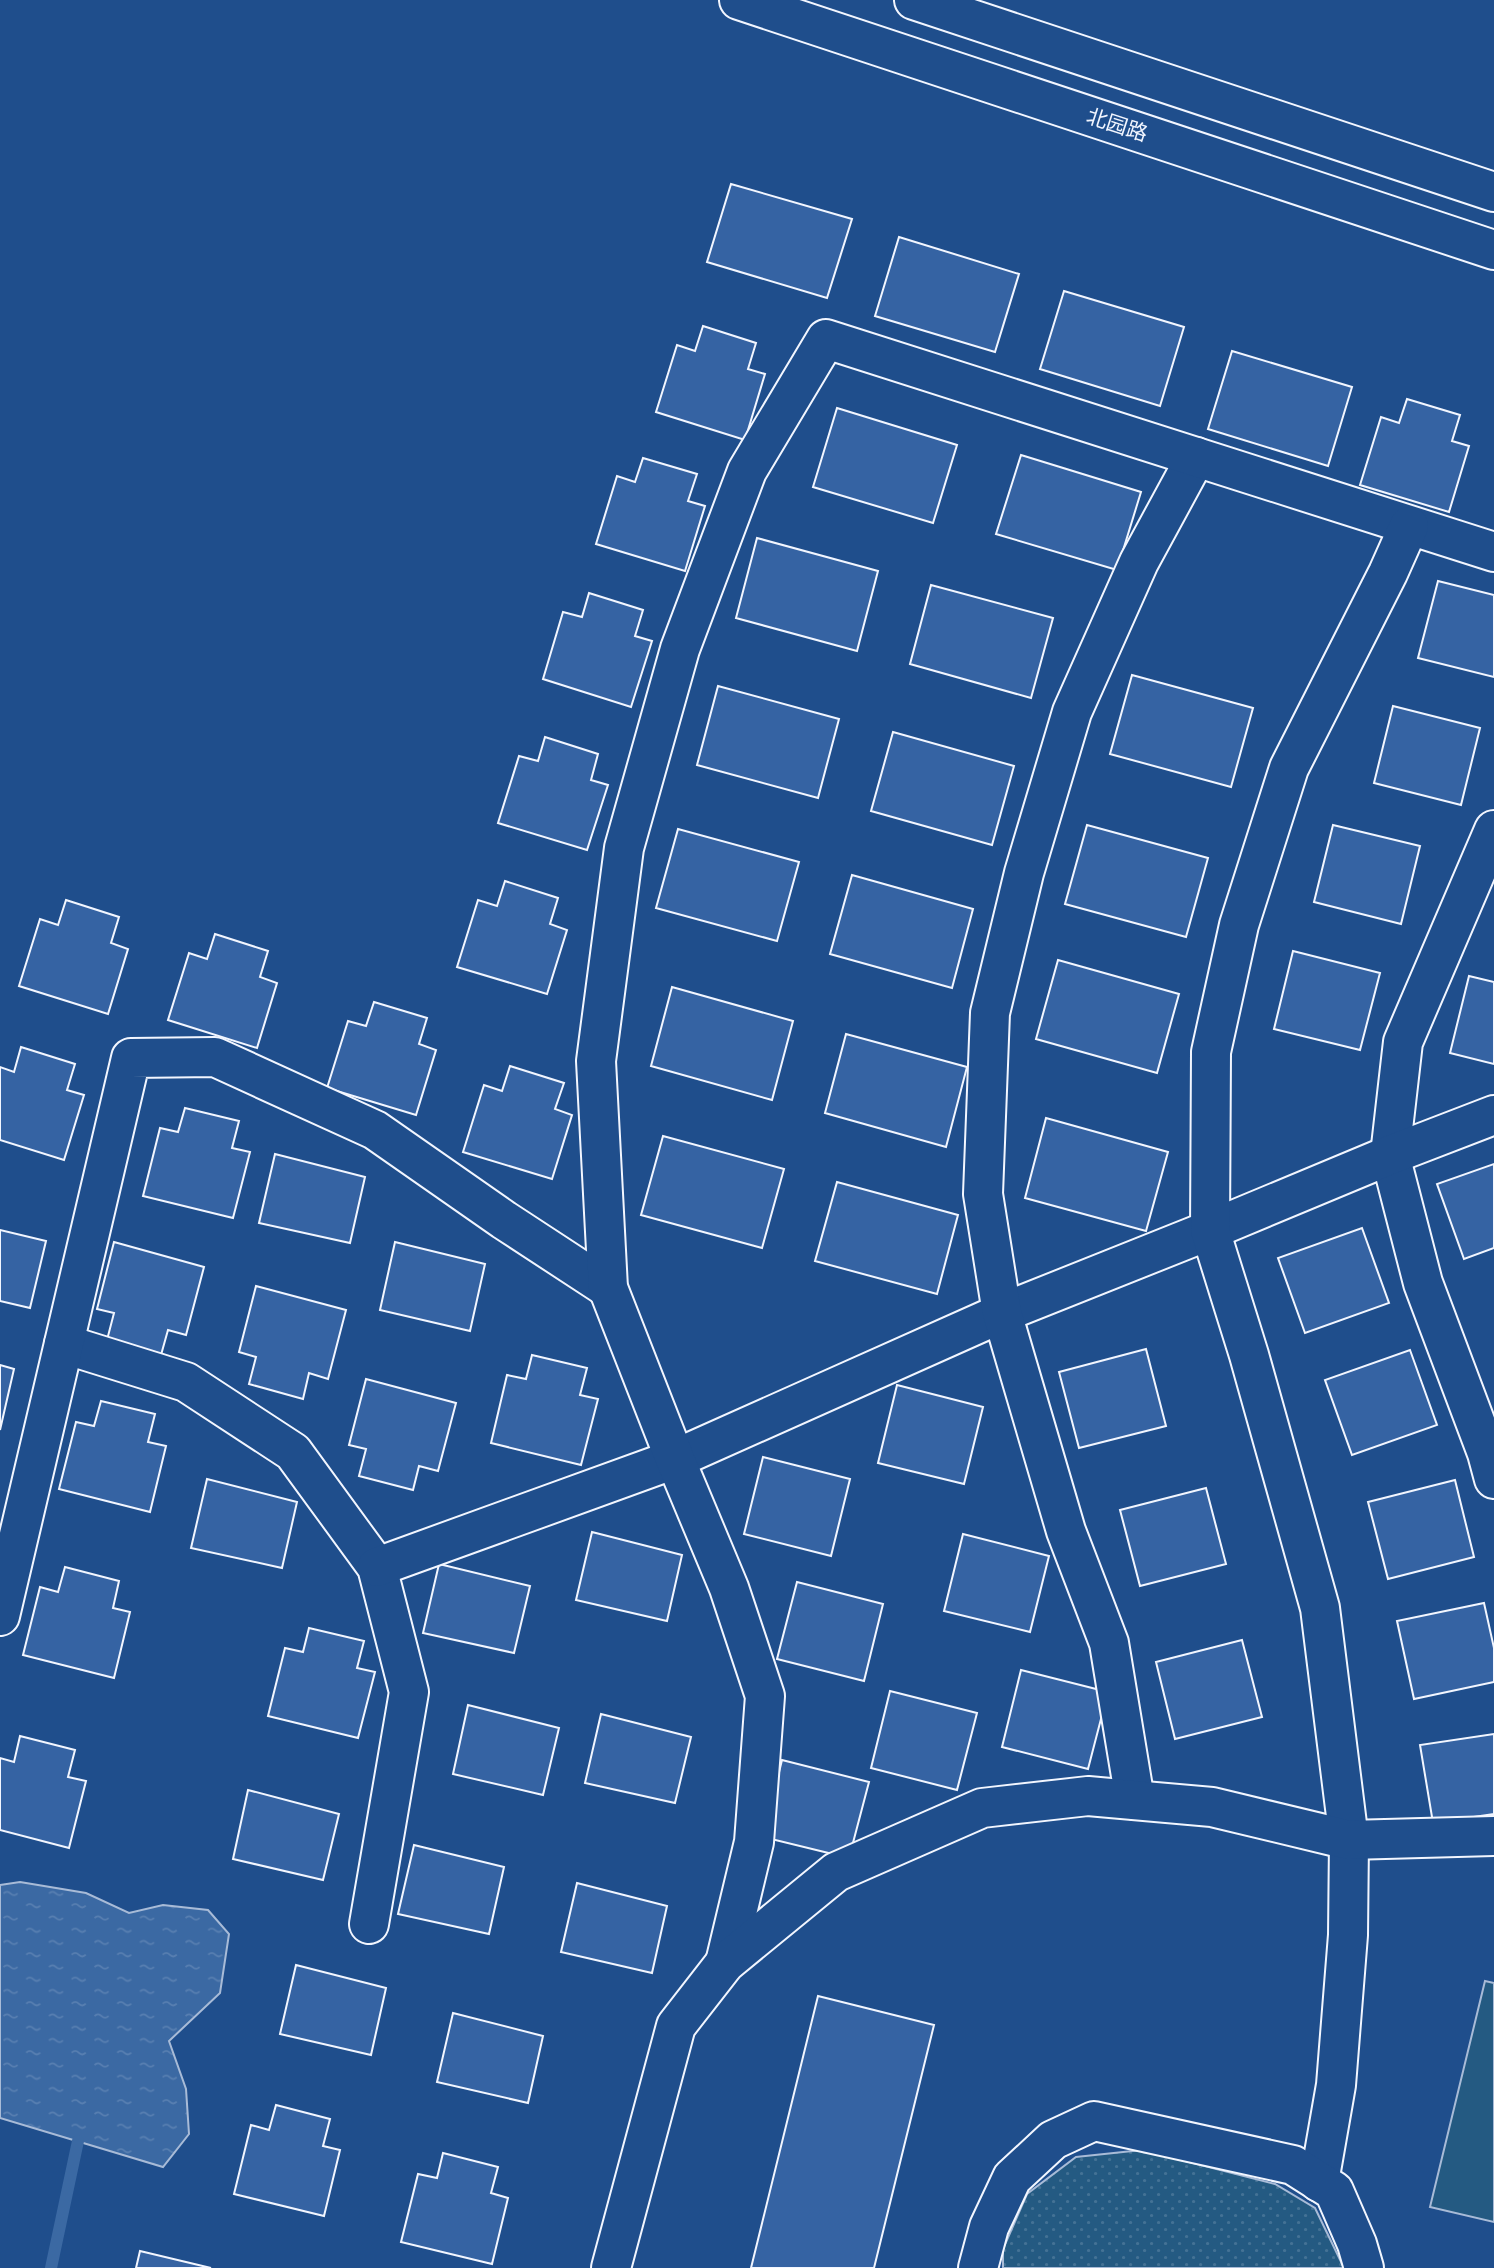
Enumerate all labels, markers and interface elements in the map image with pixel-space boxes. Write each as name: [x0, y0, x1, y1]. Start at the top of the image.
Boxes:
street label: 北园路: [1082, 101, 1152, 151]

